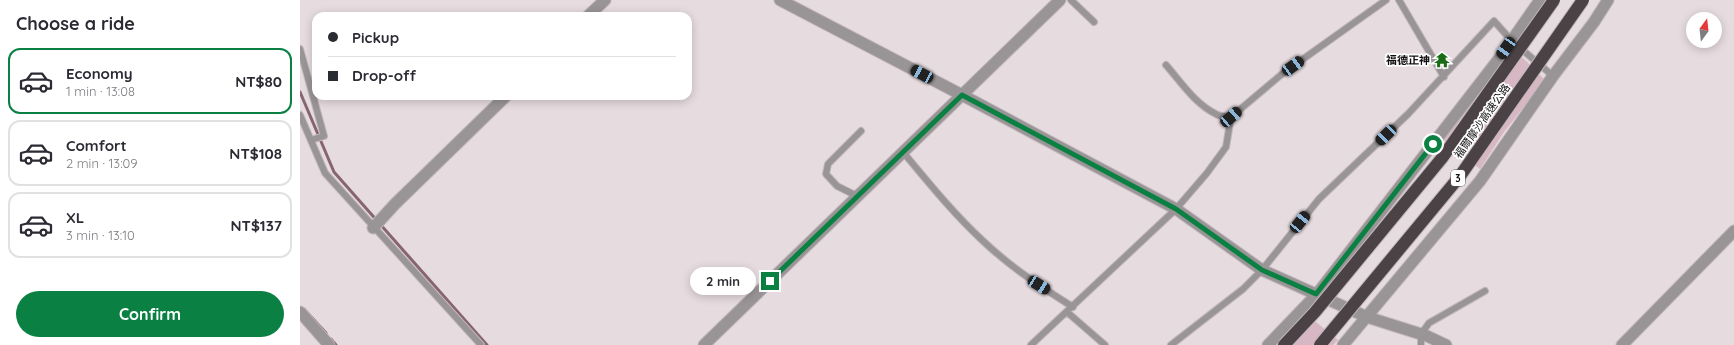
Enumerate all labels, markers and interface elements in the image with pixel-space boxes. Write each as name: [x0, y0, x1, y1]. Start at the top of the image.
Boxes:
text: Choose a ride: [16, 12, 135, 35]
north arrow: [1686, 12, 1722, 48]
map controls: [1686, 12, 1722, 48]
text: Pickup: [352, 28, 399, 47]
car: [1494, 35, 1518, 61]
temple icon: 福德正神: [1433, 51, 1451, 69]
place label: 福德正神: [1386, 53, 1430, 67]
car: [1280, 54, 1306, 78]
icon: car: [18, 63, 54, 99]
car: [909, 63, 935, 85]
text: Economy: [66, 64, 133, 83]
text: Drop-off: [352, 66, 416, 85]
text: NT$80: [235, 72, 282, 91]
street label: 福爾摩沙高速公路: [1451, 81, 1513, 161]
text: 1 min · 13:08: [66, 83, 135, 99]
car: [1218, 105, 1244, 129]
car: [1373, 122, 1399, 148]
icon: car: [18, 135, 54, 171]
route start: [1424, 135, 1442, 153]
text: Comfort: [66, 136, 127, 155]
text: NT$108: [229, 144, 282, 163]
text: 2 min · 13:09: [66, 155, 138, 171]
road number: 3: [1451, 170, 1465, 186]
icon: car: [18, 207, 54, 243]
text: XL: [66, 208, 84, 227]
car: [1288, 209, 1312, 235]
text: NT$137: [231, 216, 282, 235]
text: 3 min · 13:10: [66, 227, 135, 243]
callout: 2 min: [690, 267, 756, 295]
route end: [761, 272, 779, 290]
text: 2 min: [706, 273, 740, 289]
car: [1026, 274, 1052, 296]
button: Confirm: [16, 291, 284, 337]

